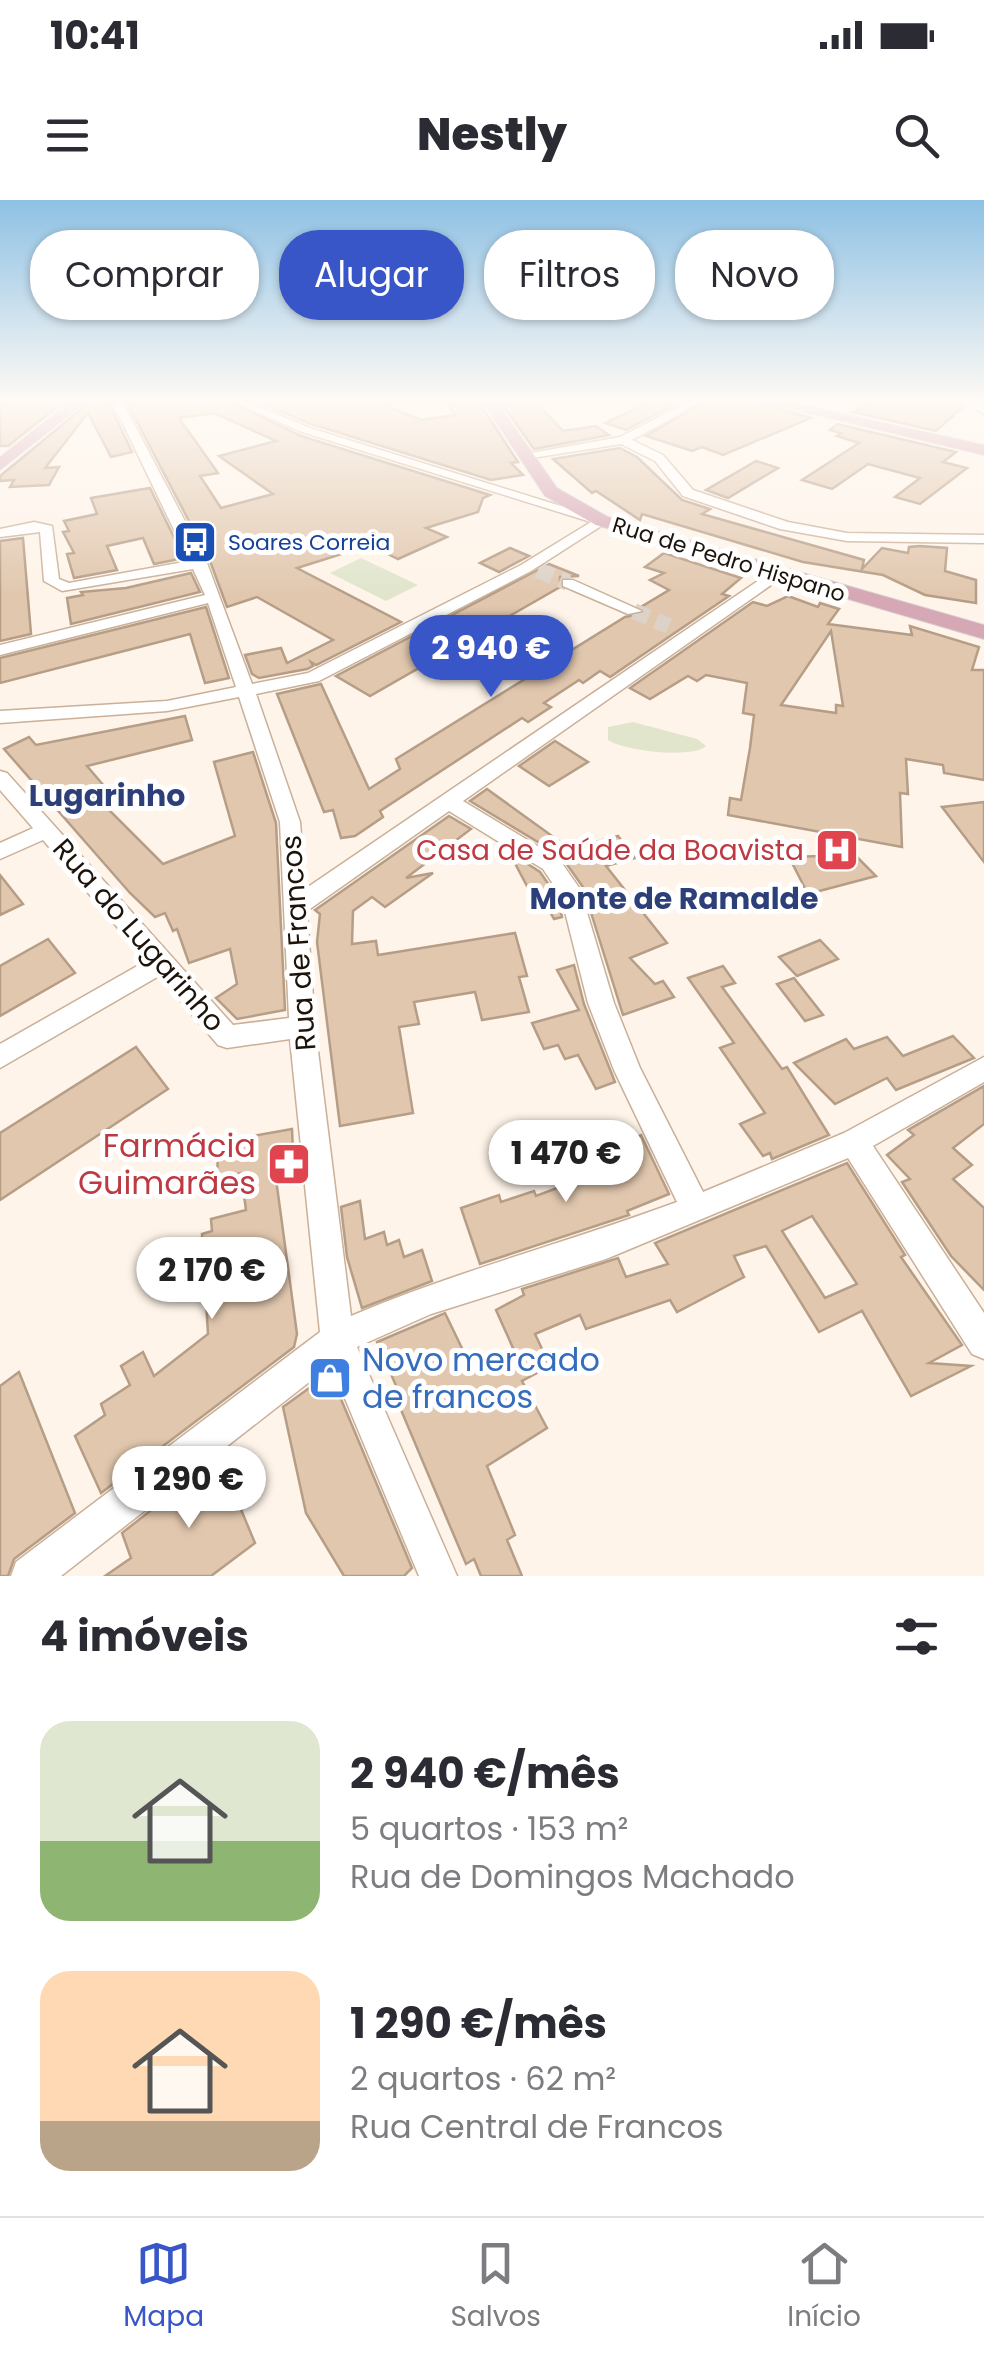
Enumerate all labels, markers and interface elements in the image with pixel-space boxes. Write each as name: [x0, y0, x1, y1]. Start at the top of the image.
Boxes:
text: 10:41: [50, 9, 140, 62]
text: Nestly: [417, 103, 567, 166]
icon: menu: [40, 108, 95, 163]
icon: search: [889, 108, 944, 163]
chip: Comprar: [30, 230, 259, 320]
chip: Alugar: [279, 230, 464, 320]
chip: Filtros: [484, 230, 655, 320]
chip: Novo: [675, 230, 834, 320]
street label: Rua de Pedro Hispano: [609, 509, 849, 610]
bus stop icon: Soares Correia: [172, 519, 218, 565]
place label: Soares Correia: [228, 527, 390, 558]
pin: 2 940 €: [399, 615, 583, 700]
text: 2 940 €: [431, 625, 551, 670]
district label: Lugarinho: [29, 774, 185, 817]
hospital icon: Casa de Saúde da Boavista: [814, 827, 860, 873]
street label: Rua do Lugarinho: [44, 830, 234, 1040]
place label: Casa de Saúde da Boavista: [416, 831, 804, 870]
street label: Rua de Francos: [272, 834, 325, 1052]
district label: Monte de Ramalde: [530, 877, 818, 920]
pin: 1 470 €: [474, 1120, 658, 1205]
place label: Farmácia Guimarães: [78, 1123, 256, 1205]
text: 1 470 €: [511, 1130, 621, 1175]
pharmacy icon: Farmácia Guimarães: [266, 1141, 312, 1187]
pin: 2 170 €: [120, 1237, 304, 1322]
text: 2 170 €: [158, 1247, 266, 1292]
place label: Novo mercado de francos: [362, 1337, 600, 1419]
shop icon: Novo mercado de francos: [307, 1355, 353, 1401]
pin: 1 290 €: [97, 1446, 281, 1531]
text: 1 290 €: [134, 1456, 244, 1501]
text: 4 imóveis: [40, 1607, 249, 1666]
icon: filters: [889, 1609, 944, 1664]
text: 2 940 €/mês: [350, 1744, 620, 1803]
icon: home: [120, 1761, 240, 1881]
text: 5 quartos · 153 m²: [350, 1806, 628, 1851]
text: Rua de Domingos Machado: [350, 1854, 795, 1899]
text: 1 290 €/mês: [350, 1994, 607, 2053]
icon: home: [120, 2011, 240, 2131]
text: 2 quartos · 62 m²: [350, 2056, 616, 2101]
text: Rua Central de Francos: [350, 2104, 724, 2149]
tab: Mapa: [123, 2236, 204, 2338]
tab: Salvos: [450, 2236, 541, 2338]
tab: Início: [787, 2236, 861, 2338]

